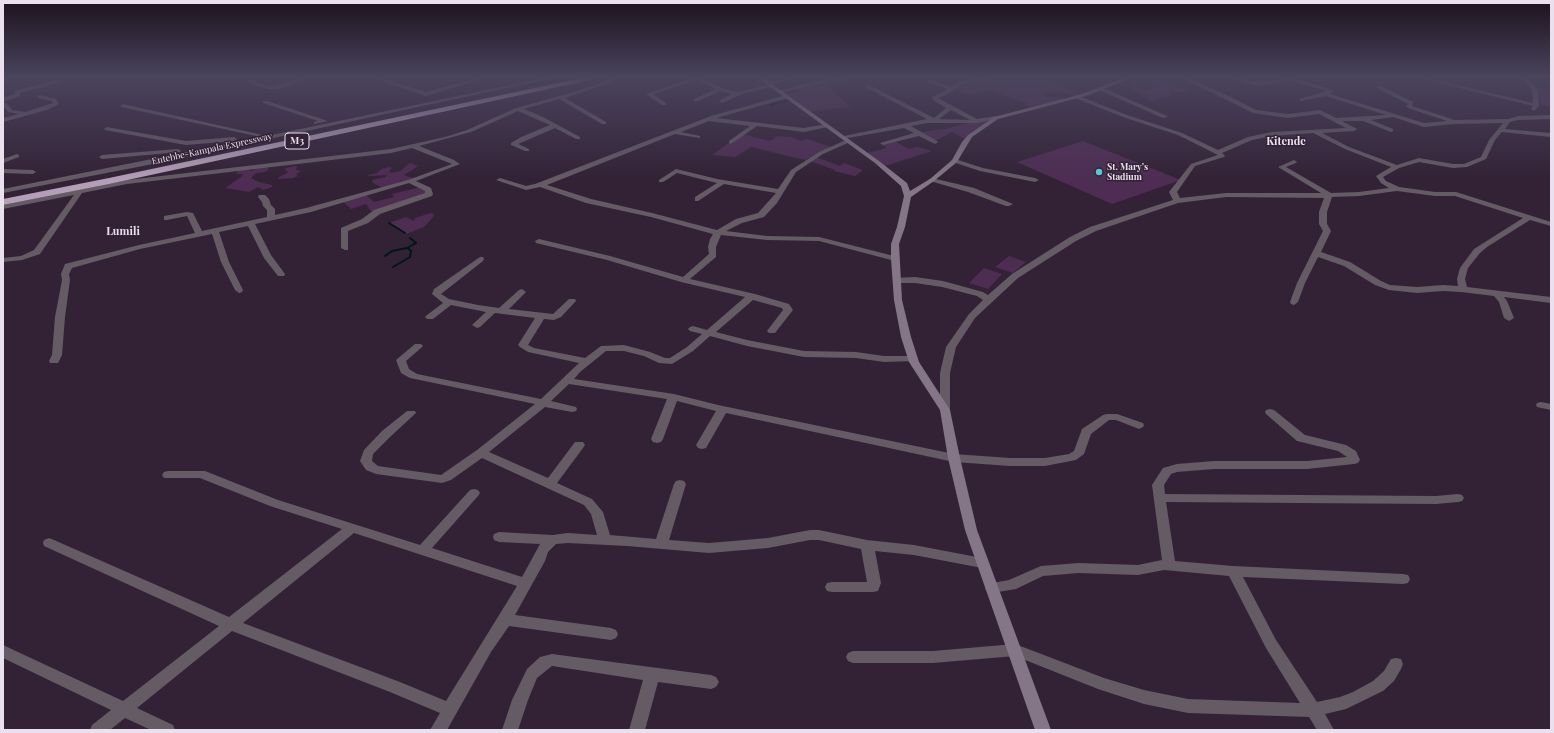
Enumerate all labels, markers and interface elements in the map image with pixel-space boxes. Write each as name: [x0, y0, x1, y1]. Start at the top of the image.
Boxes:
street label: Entebbe-Kampala Expressway: [151, 131, 273, 167]
road number: M3: [285, 133, 309, 149]
district label: Kitende: [1266, 135, 1306, 149]
place label: St. Mary’s Stadium: [1107, 162, 1148, 183]
marker: St. Mary’s Stadium: [1094, 167, 1104, 177]
district label: Lumili: [106, 225, 140, 239]

